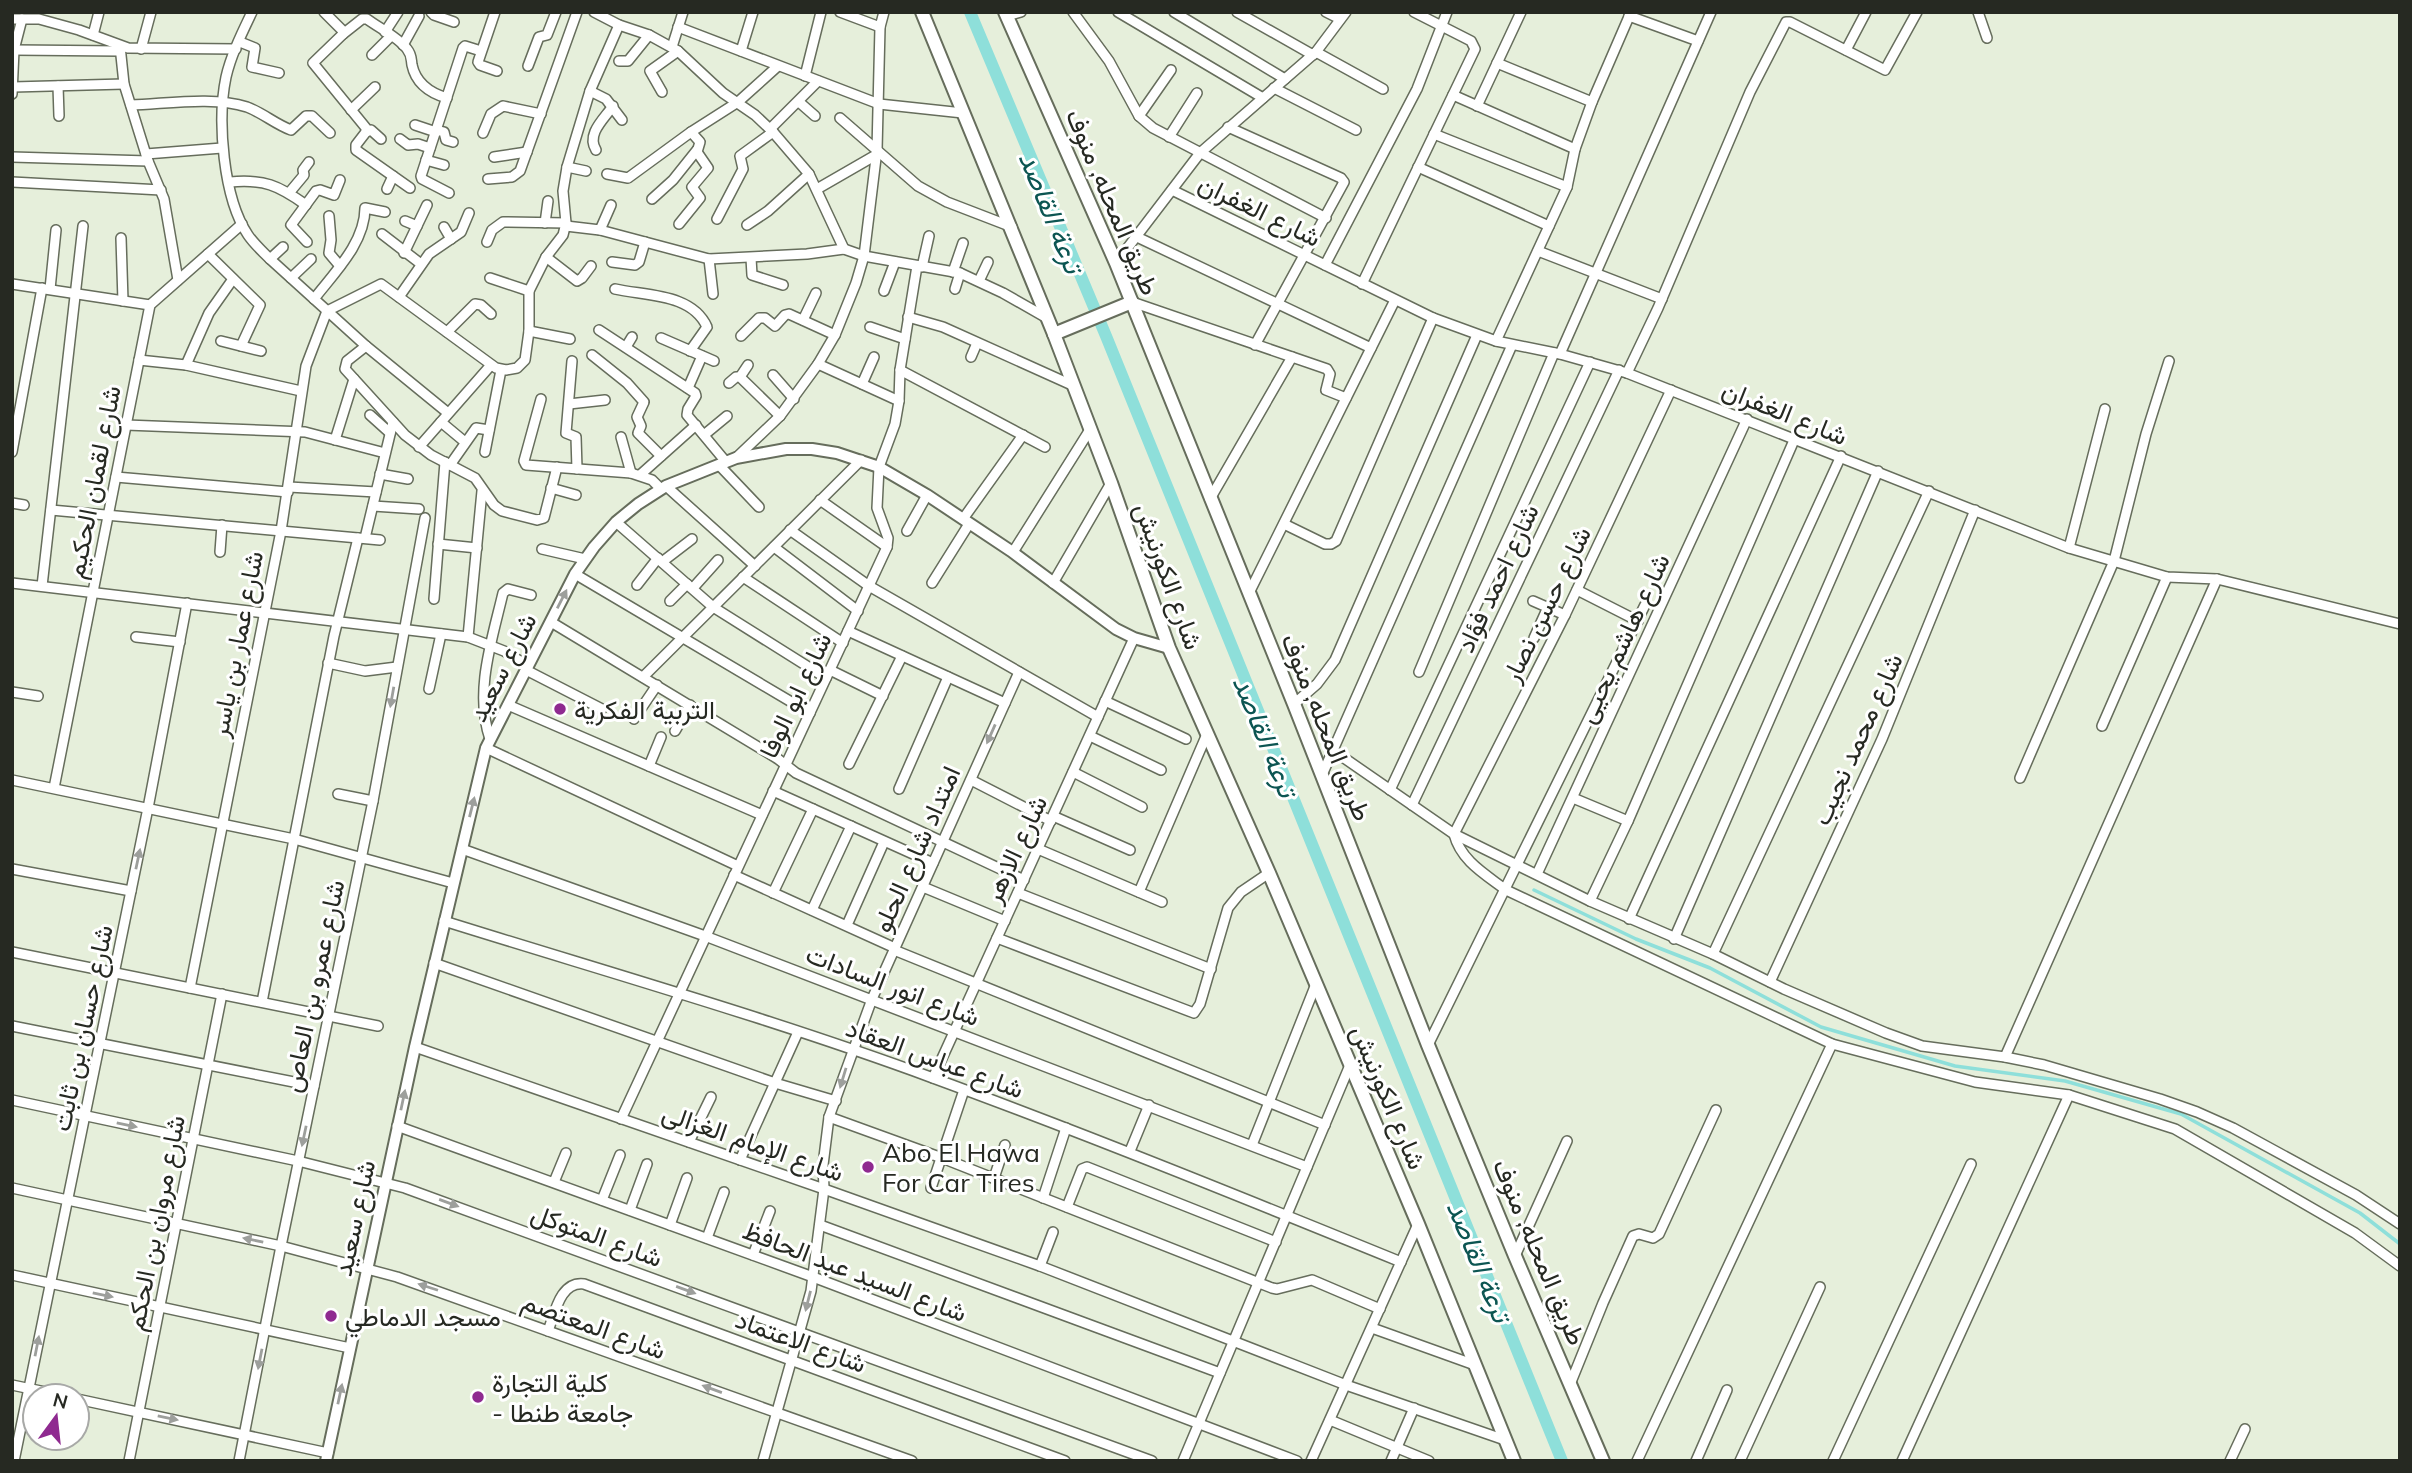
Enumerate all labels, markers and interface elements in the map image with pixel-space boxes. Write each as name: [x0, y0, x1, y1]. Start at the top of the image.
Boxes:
street label: طريق المحله, منوف: [1059, 104, 1167, 300]
water label: ترعة القاصد: [1011, 146, 1093, 281]
street label: شارع الغفران: [1192, 166, 1327, 256]
street label: شارع الغفران: [1717, 372, 1853, 454]
street label: شارع لقمان الحكيم: [58, 383, 130, 582]
street label: شارع الكورنيش: [1125, 498, 1211, 654]
street label: شارع احمد فؤاد: [1448, 499, 1548, 658]
street label: شارع حسن نصار: [1494, 521, 1600, 689]
street label: شارع عمار بن ياسر: [202, 548, 272, 741]
street label: شارع هاشم يحيى: [1569, 548, 1679, 729]
one-way arrow: [557, 589, 568, 609]
street label: شارع سعيد: [461, 607, 545, 728]
street label: شارع ابو الوفا: [752, 627, 840, 764]
street label: طريق المحله, منوف: [1274, 628, 1380, 826]
street label: شارع محمد نجيب: [1804, 648, 1912, 831]
water label: ترعة القاصد: [1225, 670, 1307, 805]
one-way arrow: [386, 686, 397, 708]
place label: التربية الفكرية: [574, 693, 715, 726]
marker: التربية الفكرية: [552, 701, 568, 717]
one-way arrow: [985, 724, 997, 744]
street label: امتداد شارع الحلو: [865, 761, 969, 938]
street label: شارع الازهر: [975, 790, 1056, 910]
one-way arrow: [467, 796, 478, 818]
one-way arrow: [132, 848, 143, 870]
street label: شارع عمرو بن العاص: [274, 877, 354, 1096]
street label: شارع حسان بن ثابت: [44, 922, 122, 1135]
street label: شارع انور السادات: [801, 937, 984, 1035]
street label: شارع عباس العقاد: [841, 1011, 1028, 1107]
street label: شارع الكورنيش: [1342, 1020, 1434, 1175]
one-way arrow: [838, 1068, 848, 1089]
one-way arrow: [398, 1089, 409, 1111]
street label: شارع الإمام الغزالى: [657, 1095, 848, 1190]
street label: شارع مروان بن الحكم: [118, 1112, 194, 1334]
one-way arrow: [116, 1119, 138, 1130]
one-way arrow: [298, 1125, 309, 1147]
place label: Abo El Hawa For Car Tires: [882, 1136, 1040, 1199]
street label: طريق المحله, منوف: [1486, 1154, 1594, 1350]
street label: شارع سعيد: [326, 1157, 384, 1279]
marker: Abo El Hawa For Car Tires: [860, 1159, 876, 1175]
water label: ترعة القاصد: [1439, 1195, 1521, 1330]
street label: شارع المتوكل: [526, 1196, 667, 1276]
one-way arrow: [439, 1198, 460, 1209]
street label: شارع السيد عبد الحافظ: [737, 1213, 972, 1331]
one-way arrow: [242, 1235, 264, 1246]
one-way arrow: [418, 1281, 439, 1292]
street label: شارع المعتصم: [517, 1284, 670, 1368]
one-way arrow: [676, 1284, 697, 1295]
one-way arrow: [92, 1290, 114, 1301]
one-way arrow: [802, 1290, 813, 1312]
place label: مسجد الدماطي: [345, 1300, 501, 1338]
street label: شارع الاعتماد: [730, 1302, 871, 1382]
marker: مسجد الدماطي: [323, 1308, 339, 1324]
one-way arrow: [32, 1335, 43, 1357]
one-way arrow: [254, 1348, 265, 1370]
place label: كلية التجارة - جامعة طنطا: [492, 1366, 633, 1429]
north arrow: [21, 1382, 91, 1452]
one-way arrow: [334, 1383, 345, 1405]
one-way arrow: [701, 1383, 722, 1394]
text: N: [50, 1387, 70, 1414]
marker: كلية التجارة - جامعة طنطا: [470, 1389, 486, 1405]
one-way arrow: [157, 1413, 179, 1424]

